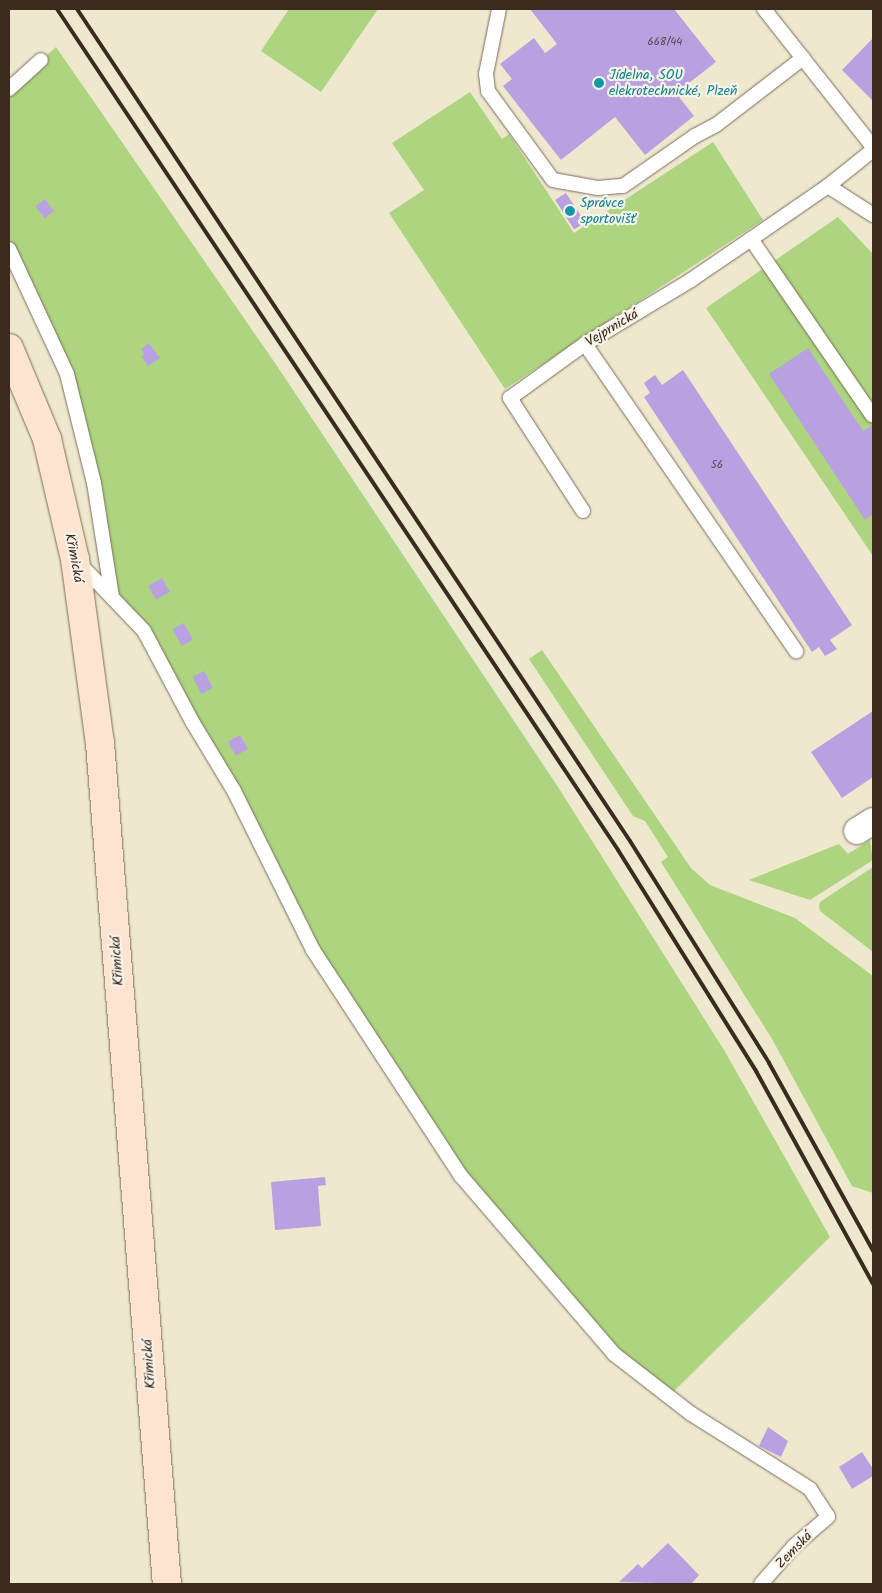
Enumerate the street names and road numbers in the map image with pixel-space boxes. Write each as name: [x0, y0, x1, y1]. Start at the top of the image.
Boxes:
street label: Vejprnická: [582, 306, 642, 350]
street label: Křimická: [61, 532, 87, 584]
street label: Křimická: [107, 936, 127, 986]
street label: Křimická: [139, 1339, 159, 1389]
street label: Zemská: [772, 1528, 816, 1572]

